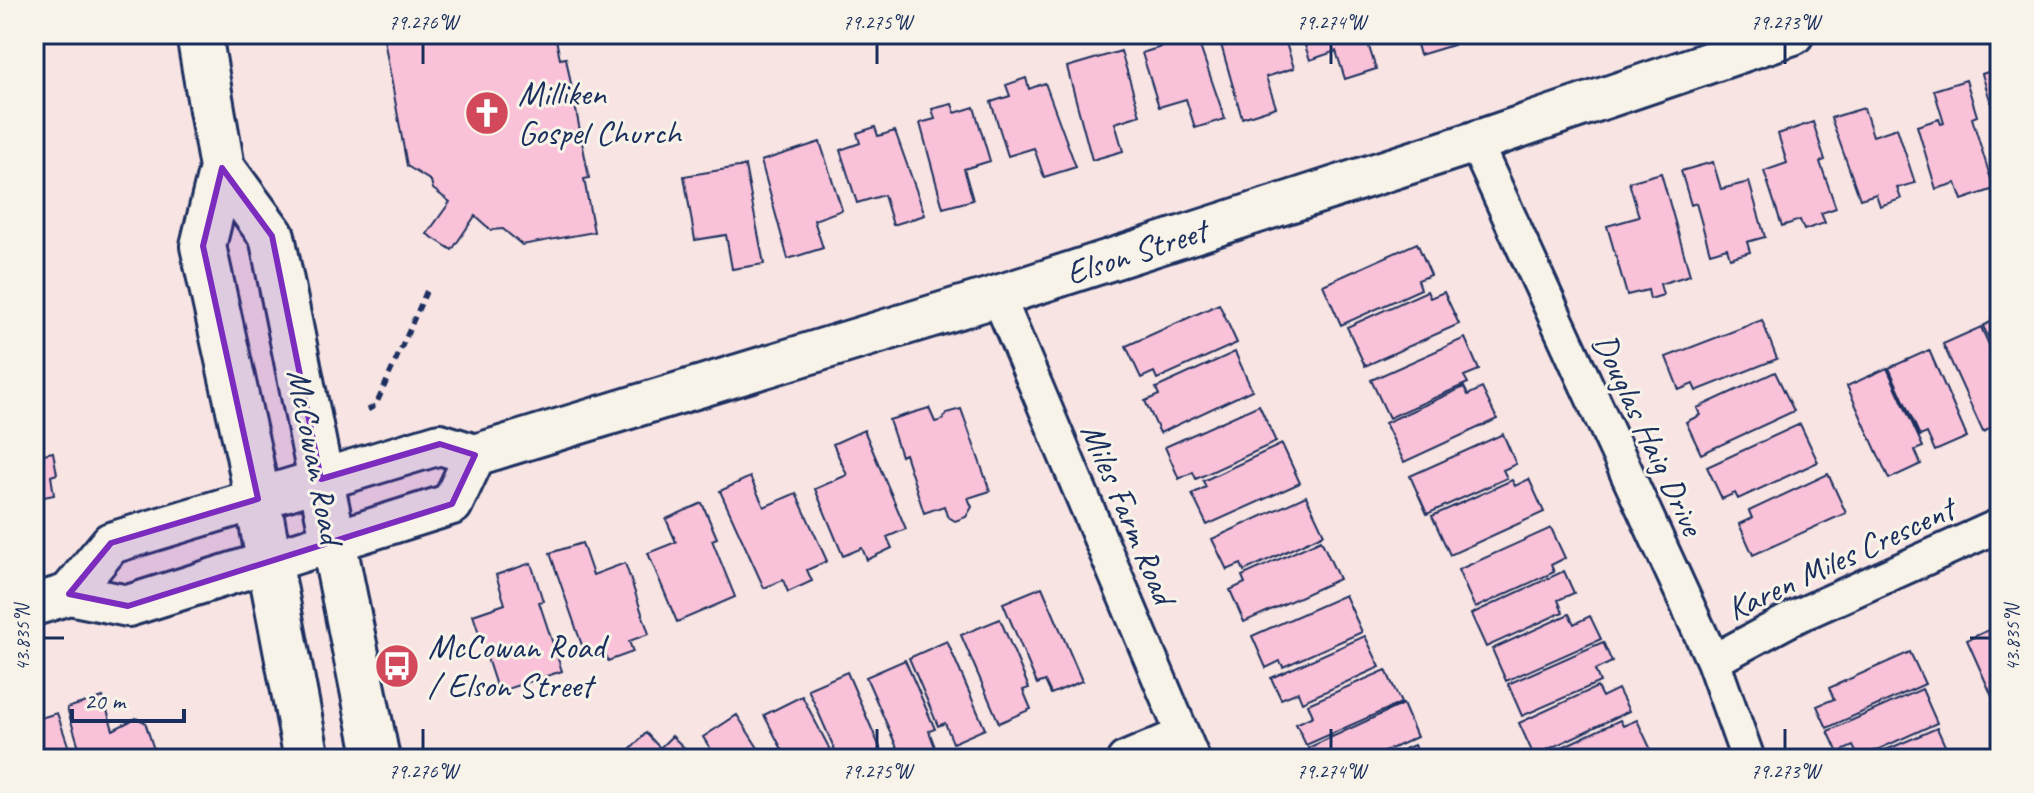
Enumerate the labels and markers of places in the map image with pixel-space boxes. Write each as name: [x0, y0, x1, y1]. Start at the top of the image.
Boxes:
place label: Milliken Gospel Church: [518, 72, 683, 154]
church icon: Milliken Gospel Church: [463, 89, 511, 137]
place label: McCowan Road / Elson Street: [428, 625, 609, 707]
bus stop icon: McCowan Road / Elson Street: [373, 642, 421, 690]

